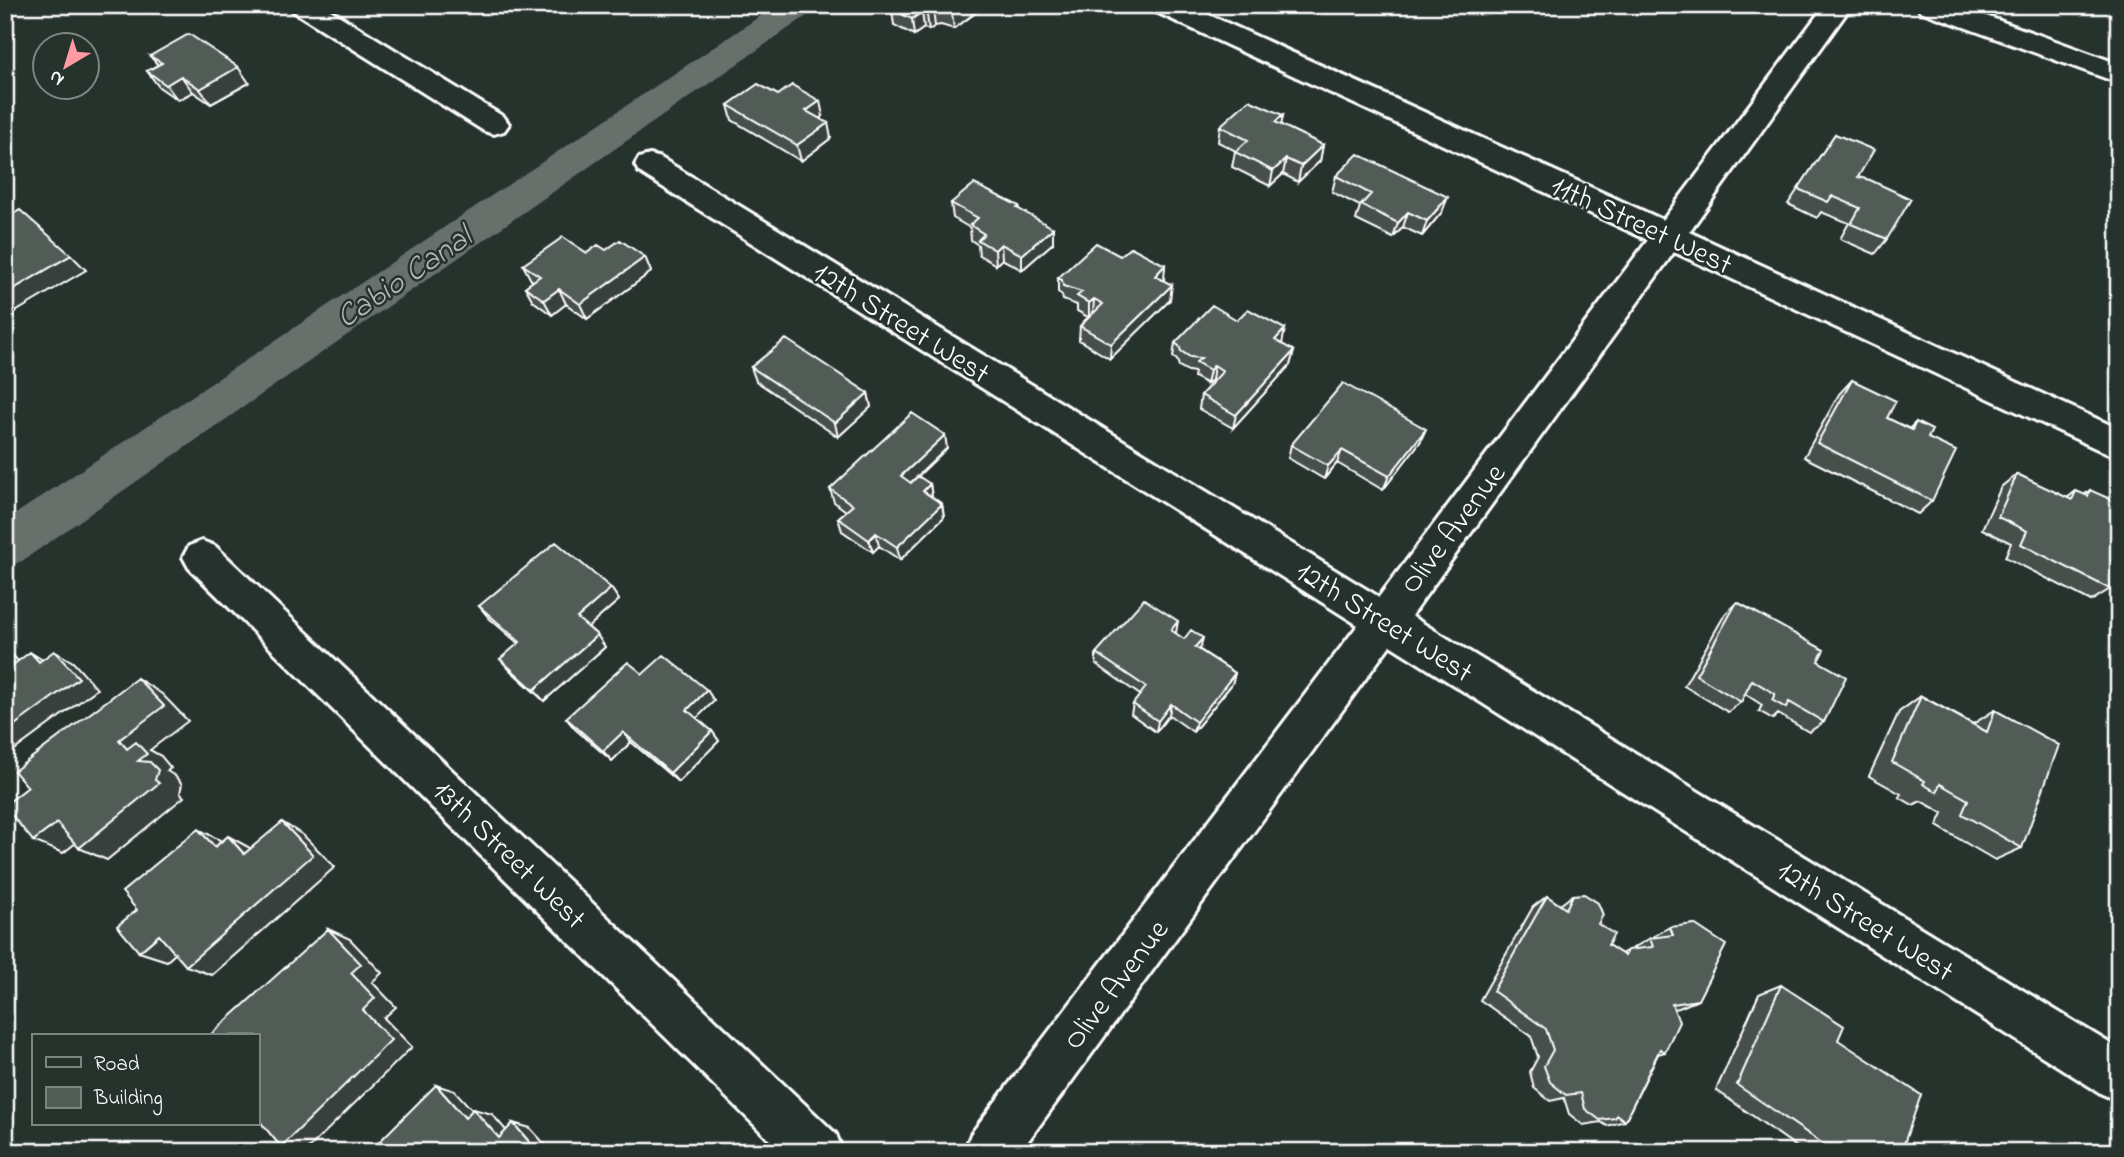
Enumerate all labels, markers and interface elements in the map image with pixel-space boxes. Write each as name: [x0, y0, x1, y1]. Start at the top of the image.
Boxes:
north arrow: [32, 32, 102, 102]
text: N: [44, 63, 70, 92]
street label: 11th Street West: [1543, 165, 1739, 288]
water label: Cabio Canal: [327, 214, 486, 342]
street label: 12th Street West: [803, 253, 997, 397]
street label: Olive Avenue: [1391, 455, 1518, 604]
street label: 12th Street West: [1286, 552, 1480, 696]
street label: 13th Street West: [421, 771, 595, 941]
street label: 12th Street West: [1767, 851, 1961, 995]
street label: Olive Avenue: [1054, 911, 1181, 1060]
legend: [32, 1034, 259, 1126]
text: Road: [94, 1050, 140, 1080]
text: Building: [93, 1084, 163, 1116]

